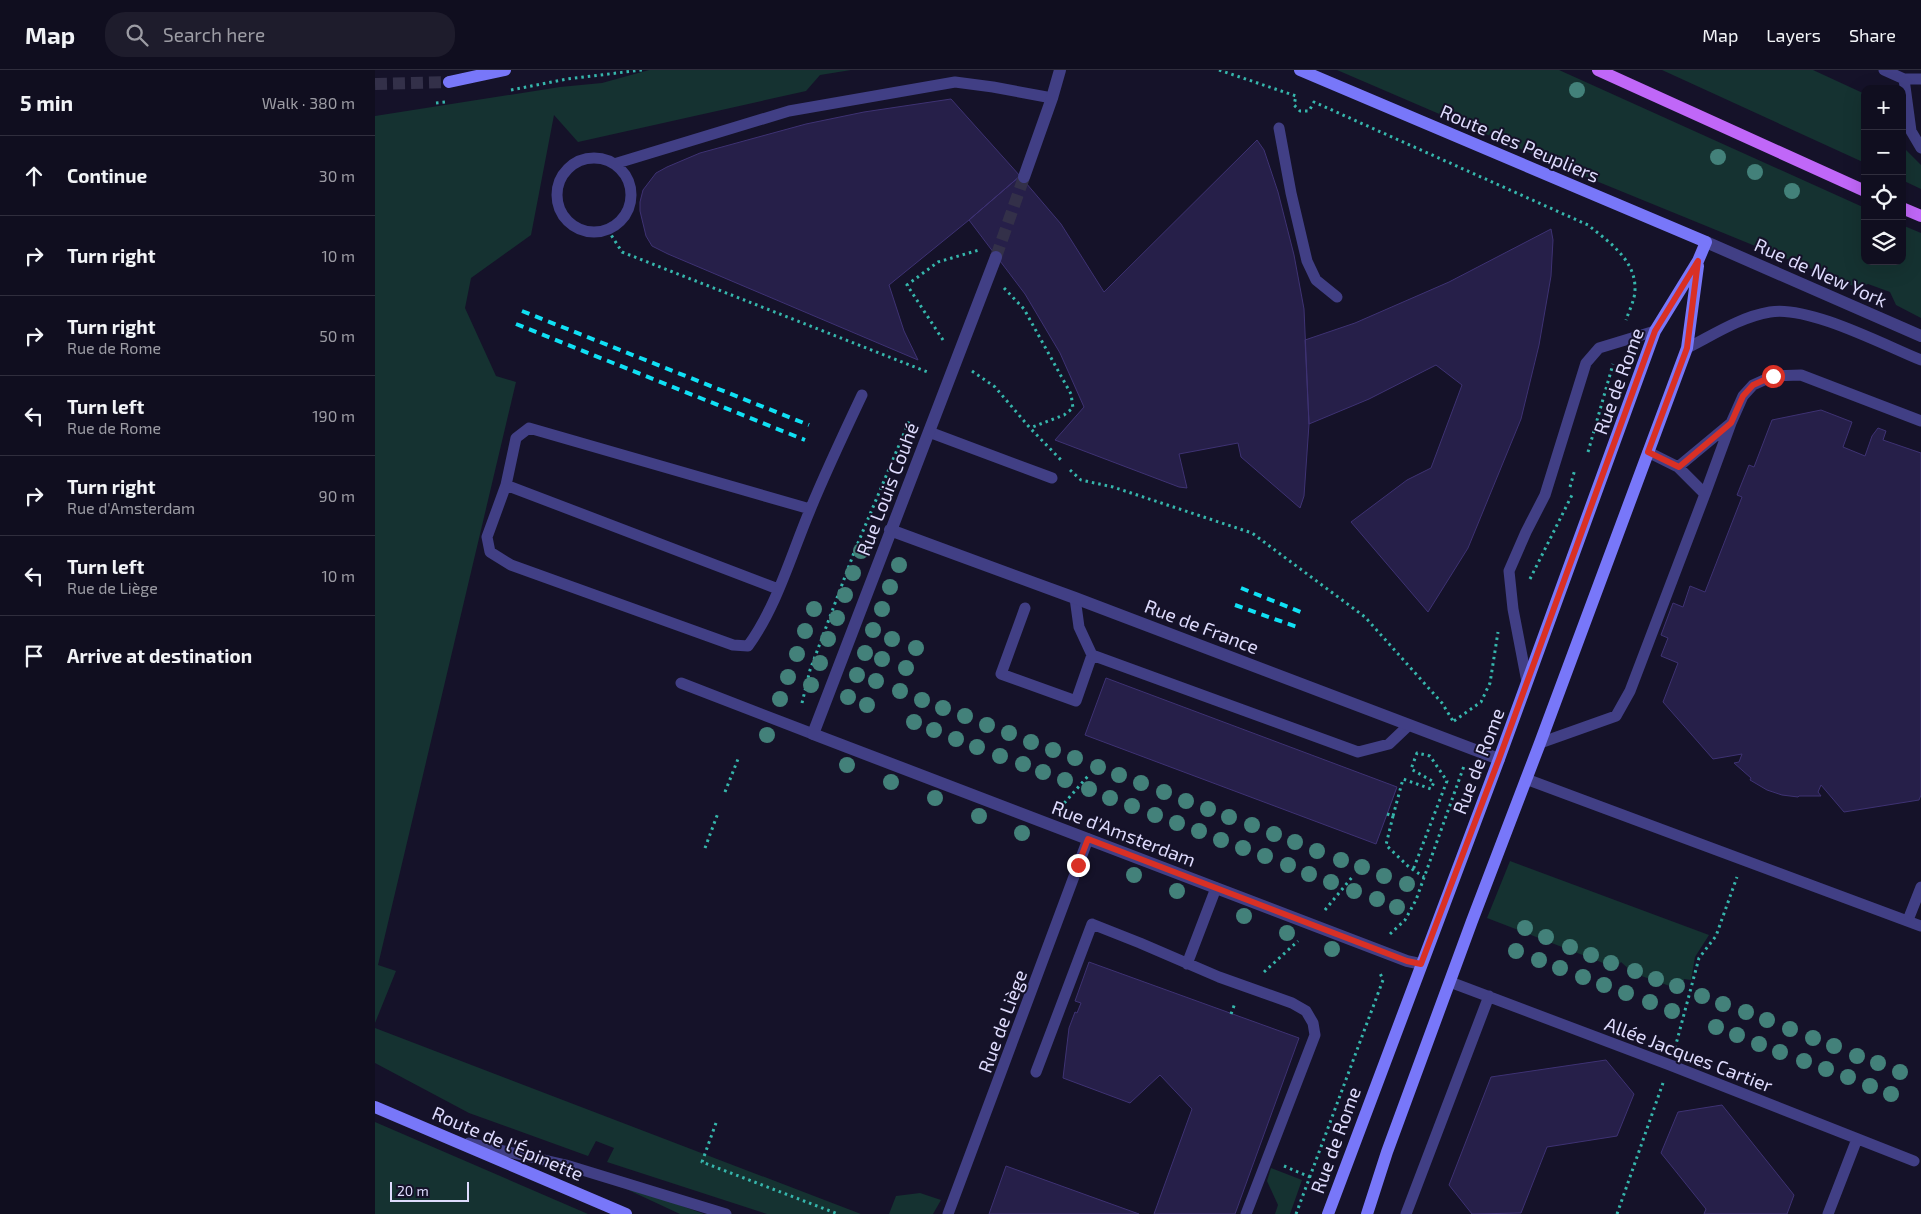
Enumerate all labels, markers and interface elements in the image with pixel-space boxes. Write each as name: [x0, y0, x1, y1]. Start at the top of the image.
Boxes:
search box: [105, 12, 455, 57]
text: Map: [25, 20, 75, 49]
icon: search: [123, 21, 151, 49]
text: Search here: [163, 23, 265, 46]
text: Map: [1702, 24, 1738, 46]
text: Layers: [1766, 24, 1821, 46]
text: Share: [1849, 24, 1896, 46]
map controls: [1861, 85, 1906, 265]
button: +: [1861, 85, 1906, 130]
text: 5 min: [20, 90, 73, 115]
text: Walk · 380 m: [262, 93, 355, 112]
street label: Route des Peupliers: [1437, 99, 1603, 187]
button: −: [1861, 130, 1906, 175]
icon: ahead: [20, 162, 48, 190]
text: Continue: [67, 164, 147, 187]
text: 30 m: [319, 166, 355, 185]
button: locate: [1861, 175, 1906, 220]
button: layers: [1861, 220, 1906, 265]
street label: Rue de New York: [1751, 232, 1891, 312]
icon: right: [20, 242, 48, 270]
text: Turn right: [67, 244, 155, 267]
text: 10 m: [321, 246, 355, 265]
text: Turn right: [67, 315, 155, 338]
icon: right: [20, 322, 48, 350]
street label: Rue de Rome: [1588, 325, 1648, 437]
text: 50 m: [319, 326, 355, 345]
text: Rue de Rome: [67, 338, 161, 357]
route start: [1762, 365, 1785, 388]
text: Turn left: [67, 395, 144, 418]
icon: left: [20, 402, 48, 430]
text: 190 m: [312, 406, 355, 425]
text: Rue de Rome: [67, 418, 161, 437]
street label: Rue Louis Couhé: [851, 419, 923, 559]
text: Turn right: [67, 475, 155, 498]
icon: right: [20, 482, 48, 510]
text: 90 m: [319, 486, 355, 505]
text: Rue d'Amsterdam: [67, 498, 195, 517]
text: Turn left: [67, 555, 144, 578]
icon: left: [20, 562, 48, 590]
text: 10 m: [321, 566, 355, 585]
text: Rue de Liège: [67, 578, 158, 597]
street label: Rue de France: [1142, 594, 1262, 658]
icon: arrive: [20, 642, 48, 670]
text: Arrive at destination: [67, 644, 252, 667]
street label: Rue de Rome: [1447, 705, 1509, 817]
street label: Rue d'Amsterdam: [1049, 795, 1199, 871]
route end: [1067, 854, 1090, 877]
street label: Rue de Liège: [973, 966, 1031, 1076]
street label: Allée Jacques Cartier: [1602, 1011, 1776, 1097]
street label: Rue de Rome: [1305, 1084, 1365, 1196]
street label: Route de l'Épinette: [429, 1101, 587, 1185]
scale bar: [390, 1179, 469, 1202]
text: 20 m: [397, 1182, 429, 1199]

